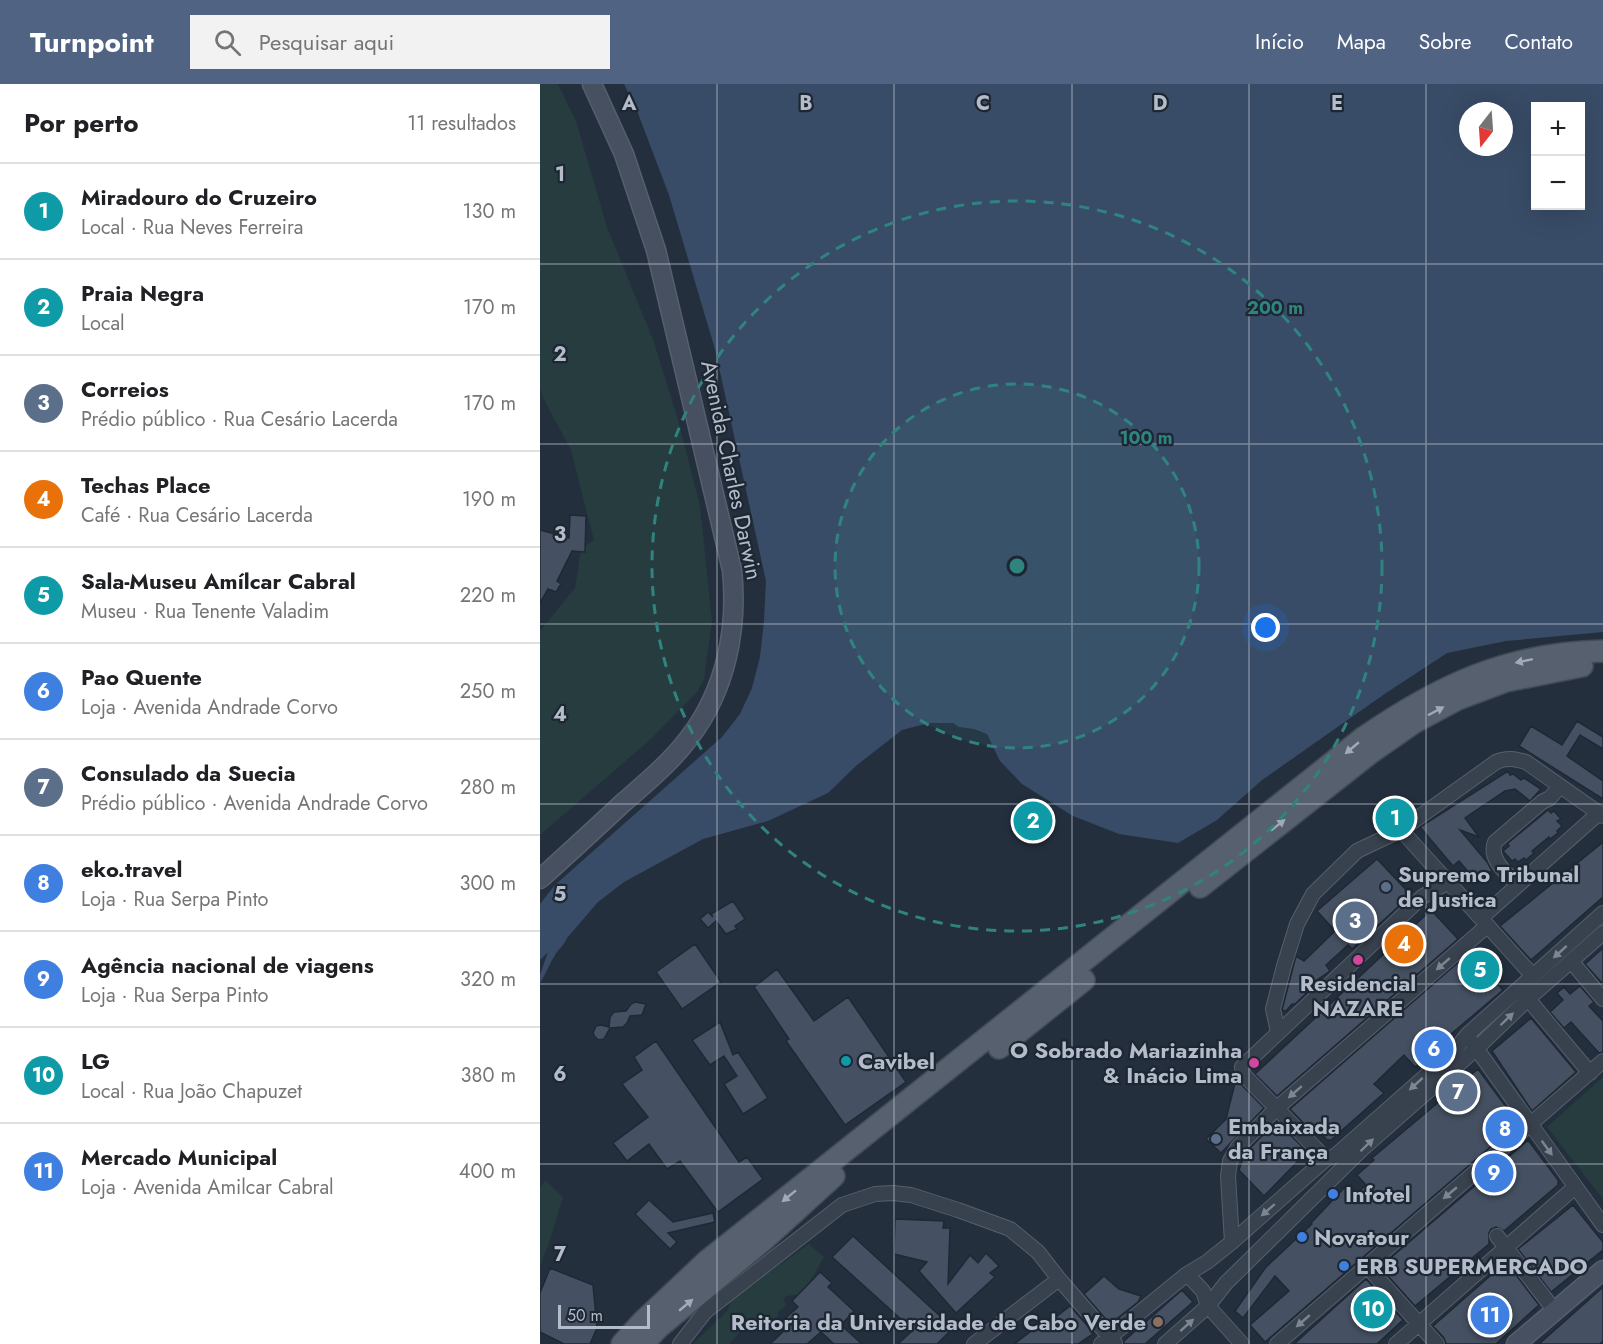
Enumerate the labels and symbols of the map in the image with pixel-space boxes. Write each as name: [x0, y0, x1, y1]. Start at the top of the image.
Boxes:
text: A: [621, 89, 637, 118]
text: B: [799, 89, 813, 118]
text: C: [976, 89, 990, 118]
text: D: [1153, 89, 1167, 118]
text: E: [1331, 89, 1343, 118]
north arrow: [1459, 102, 1513, 156]
text: 1: [555, 160, 565, 189]
text: 200 m: [1247, 295, 1303, 321]
text: 2: [553, 340, 567, 369]
street label: Avenida Charles Darwin: [693, 357, 771, 583]
text: 100 m: [1119, 425, 1173, 451]
text: 3: [554, 520, 566, 549]
centre of rings: [1007, 556, 1027, 576]
your location: [1251, 613, 1280, 642]
one-way arrow: [1515, 656, 1534, 666]
text: 4: [553, 700, 567, 729]
one-way arrow: [1428, 706, 1445, 716]
one-way arrow: [1344, 741, 1360, 754]
pin: 1: [1376, 796, 1414, 840]
pin: 2: [1014, 798, 1052, 844]
one-way arrow: [1271, 820, 1286, 832]
place label: Supremo Tribunal de Justica: [1398, 858, 1579, 915]
text: 5: [554, 880, 567, 909]
marker: Supremo Tribunal de Justica: [1379, 880, 1393, 894]
pin: 3: [1336, 898, 1374, 944]
pin: 4: [1384, 922, 1424, 966]
one-way arrow: [1552, 945, 1567, 959]
pin: 5: [1460, 948, 1500, 992]
marker: Residencial NAZARE: [1351, 953, 1365, 967]
one-way arrow: [1435, 958, 1451, 971]
place label: Residencial NAZARE: [1300, 967, 1416, 1024]
one-way arrow: [1500, 1012, 1515, 1026]
pin: 6: [1414, 1026, 1454, 1072]
place label: O Sobrado Mariazinha & Inácio Lima: [1010, 1034, 1242, 1091]
place label: Cavibel: [858, 1045, 935, 1077]
marker: Cavibel: [839, 1054, 853, 1068]
marker: O Sobrado Mariazinha & Inácio Lima: [1247, 1056, 1261, 1070]
text: 6: [553, 1060, 567, 1089]
pin: 7: [1438, 1070, 1478, 1114]
one-way arrow: [1409, 1077, 1424, 1090]
one-way arrow: [1288, 1085, 1303, 1098]
pin: 8: [1486, 1106, 1524, 1152]
place label: Embaixada da França: [1228, 1110, 1340, 1167]
marker: Embaixada da França: [1209, 1132, 1223, 1146]
one-way arrow: [1359, 1138, 1374, 1152]
one-way arrow: [1541, 1139, 1553, 1155]
pin: 9: [1474, 1150, 1514, 1196]
place label: Infotel: [1345, 1178, 1411, 1210]
one-way arrow: [1443, 1186, 1458, 1199]
marker: Infotel: [1326, 1187, 1340, 1201]
one-way arrow: [781, 1190, 797, 1203]
one-way arrow: [1261, 1203, 1276, 1216]
place label: Novatour: [1314, 1221, 1409, 1253]
marker: Novatour: [1295, 1230, 1309, 1244]
text: 7: [554, 1240, 567, 1269]
place label: ERB SUPERMERCADO: [1356, 1250, 1588, 1282]
marker: ERB SUPERMERCADO: [1337, 1259, 1351, 1273]
pin: 10: [1354, 1286, 1392, 1332]
pin: 11: [1470, 1292, 1510, 1338]
one-way arrow: [678, 1298, 694, 1311]
scale bar: [558, 1302, 650, 1330]
place label: Reitoria da Universidade de Cabo Verde: [731, 1306, 1146, 1338]
one-way arrow: [1296, 1314, 1311, 1327]
marker: Reitoria da Universidade de Cabo Verde: [1151, 1315, 1165, 1329]
one-way arrow: [1179, 1319, 1194, 1332]

